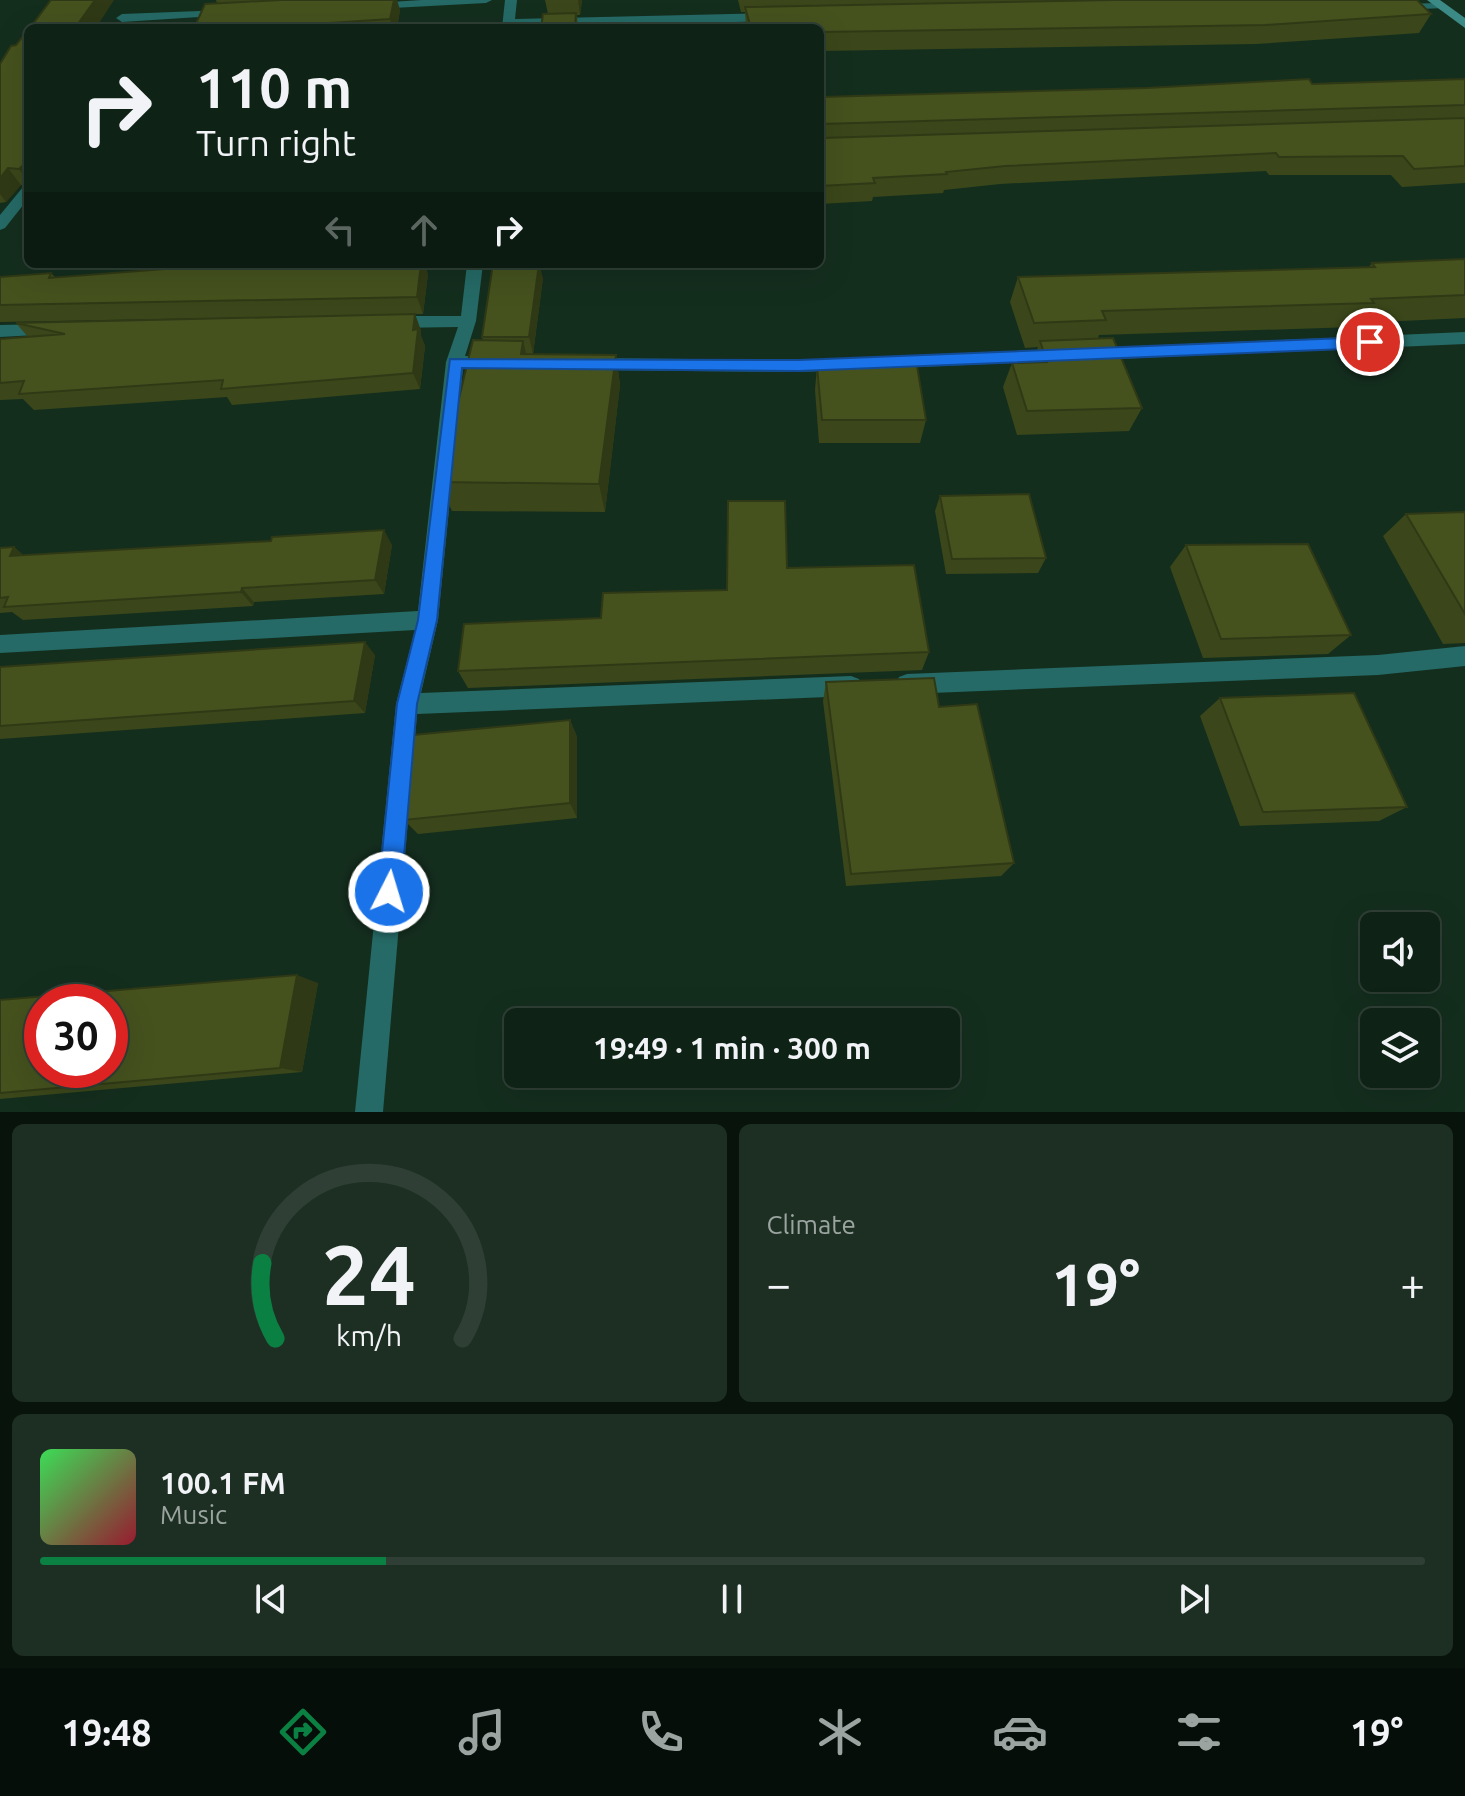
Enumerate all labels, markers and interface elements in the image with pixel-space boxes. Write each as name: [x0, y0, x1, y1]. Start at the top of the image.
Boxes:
icon: right: [64, 56, 168, 160]
text: 110 m: [196, 56, 352, 119]
text: Turn right: [196, 122, 356, 163]
icon: left: [318, 208, 362, 252]
icon: ahead: [402, 208, 446, 252]
icon: right: [486, 208, 530, 252]
pin: [1336, 308, 1404, 376]
icon: arrive: [1348, 320, 1392, 364]
position arrow: [347, 850, 431, 934]
map controls: [1360, 912, 1440, 1088]
button: sound: [1360, 912, 1440, 992]
speed limit sign: 30: [24, 984, 128, 1088]
button: layers: [1360, 1008, 1440, 1088]
text: 19:49 · 1 min · 300 m: [593, 1031, 871, 1065]
text: Climate: [767, 1210, 856, 1239]
text: 24: [322, 1227, 416, 1321]
text: 19°: [1051, 1250, 1140, 1317]
text: −: [767, 1259, 791, 1308]
text: +: [1400, 1259, 1425, 1308]
text: km/h: [336, 1319, 402, 1351]
text: 100.1 FM: [160, 1466, 286, 1500]
text: Music: [160, 1500, 227, 1529]
icon: previous: [249, 1577, 293, 1621]
icon: pause: [710, 1577, 754, 1621]
icon: next: [1172, 1577, 1216, 1621]
icon: directions: [275, 1704, 331, 1760]
icon: music: [454, 1704, 510, 1760]
icon: phone: [633, 1704, 689, 1760]
icon: climate: [812, 1704, 868, 1760]
icon: car: [992, 1704, 1048, 1760]
icon: filters: [1171, 1704, 1227, 1760]
text: 19:48: [62, 1712, 152, 1753]
text: 19°: [1350, 1712, 1403, 1753]

